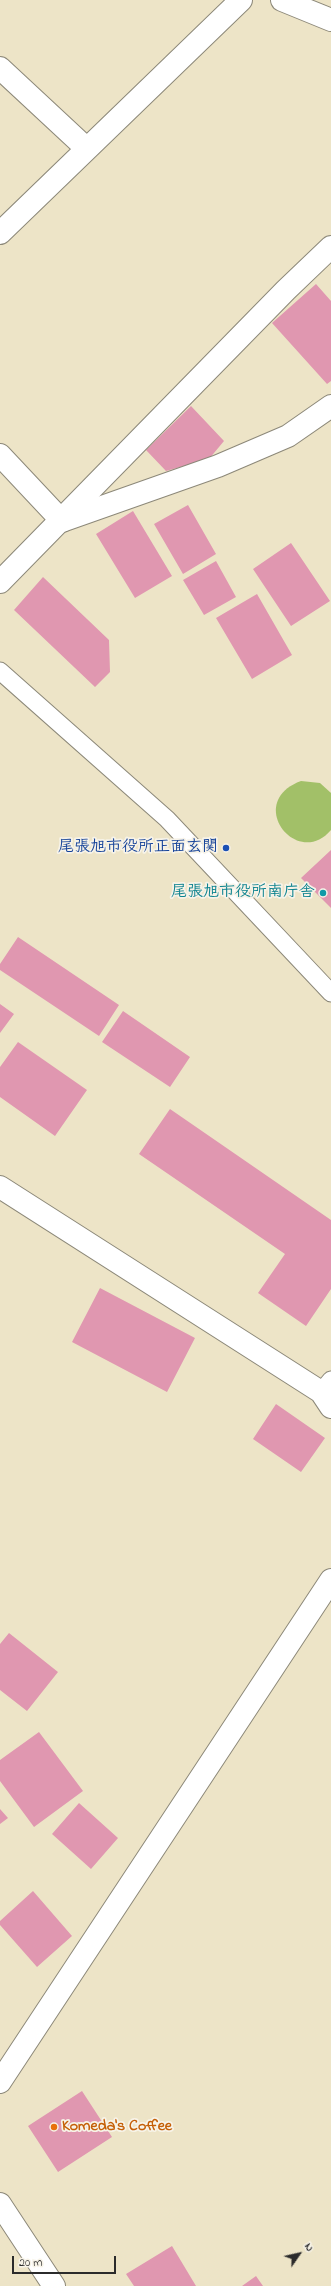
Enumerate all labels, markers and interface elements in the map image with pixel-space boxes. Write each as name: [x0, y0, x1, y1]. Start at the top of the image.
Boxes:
place label: 尾張旭市役所正面玄関: [58, 838, 218, 858]
marker: 尾張旭市役所正面玄関: [221, 843, 231, 853]
place label: 尾張旭市役所南庁舎: [171, 883, 315, 903]
marker: 尾張旭市役所南庁舎: [318, 888, 328, 898]
place label: Komeda's Coffee: [62, 2117, 172, 2137]
marker: Komeda's Coffee: [49, 2122, 59, 2132]
north arrow: [279, 2234, 319, 2274]
text: N: [300, 2240, 318, 2255]
scale bar: [14, 2248, 118, 2274]
text: 20 m: [19, 2254, 42, 2272]

